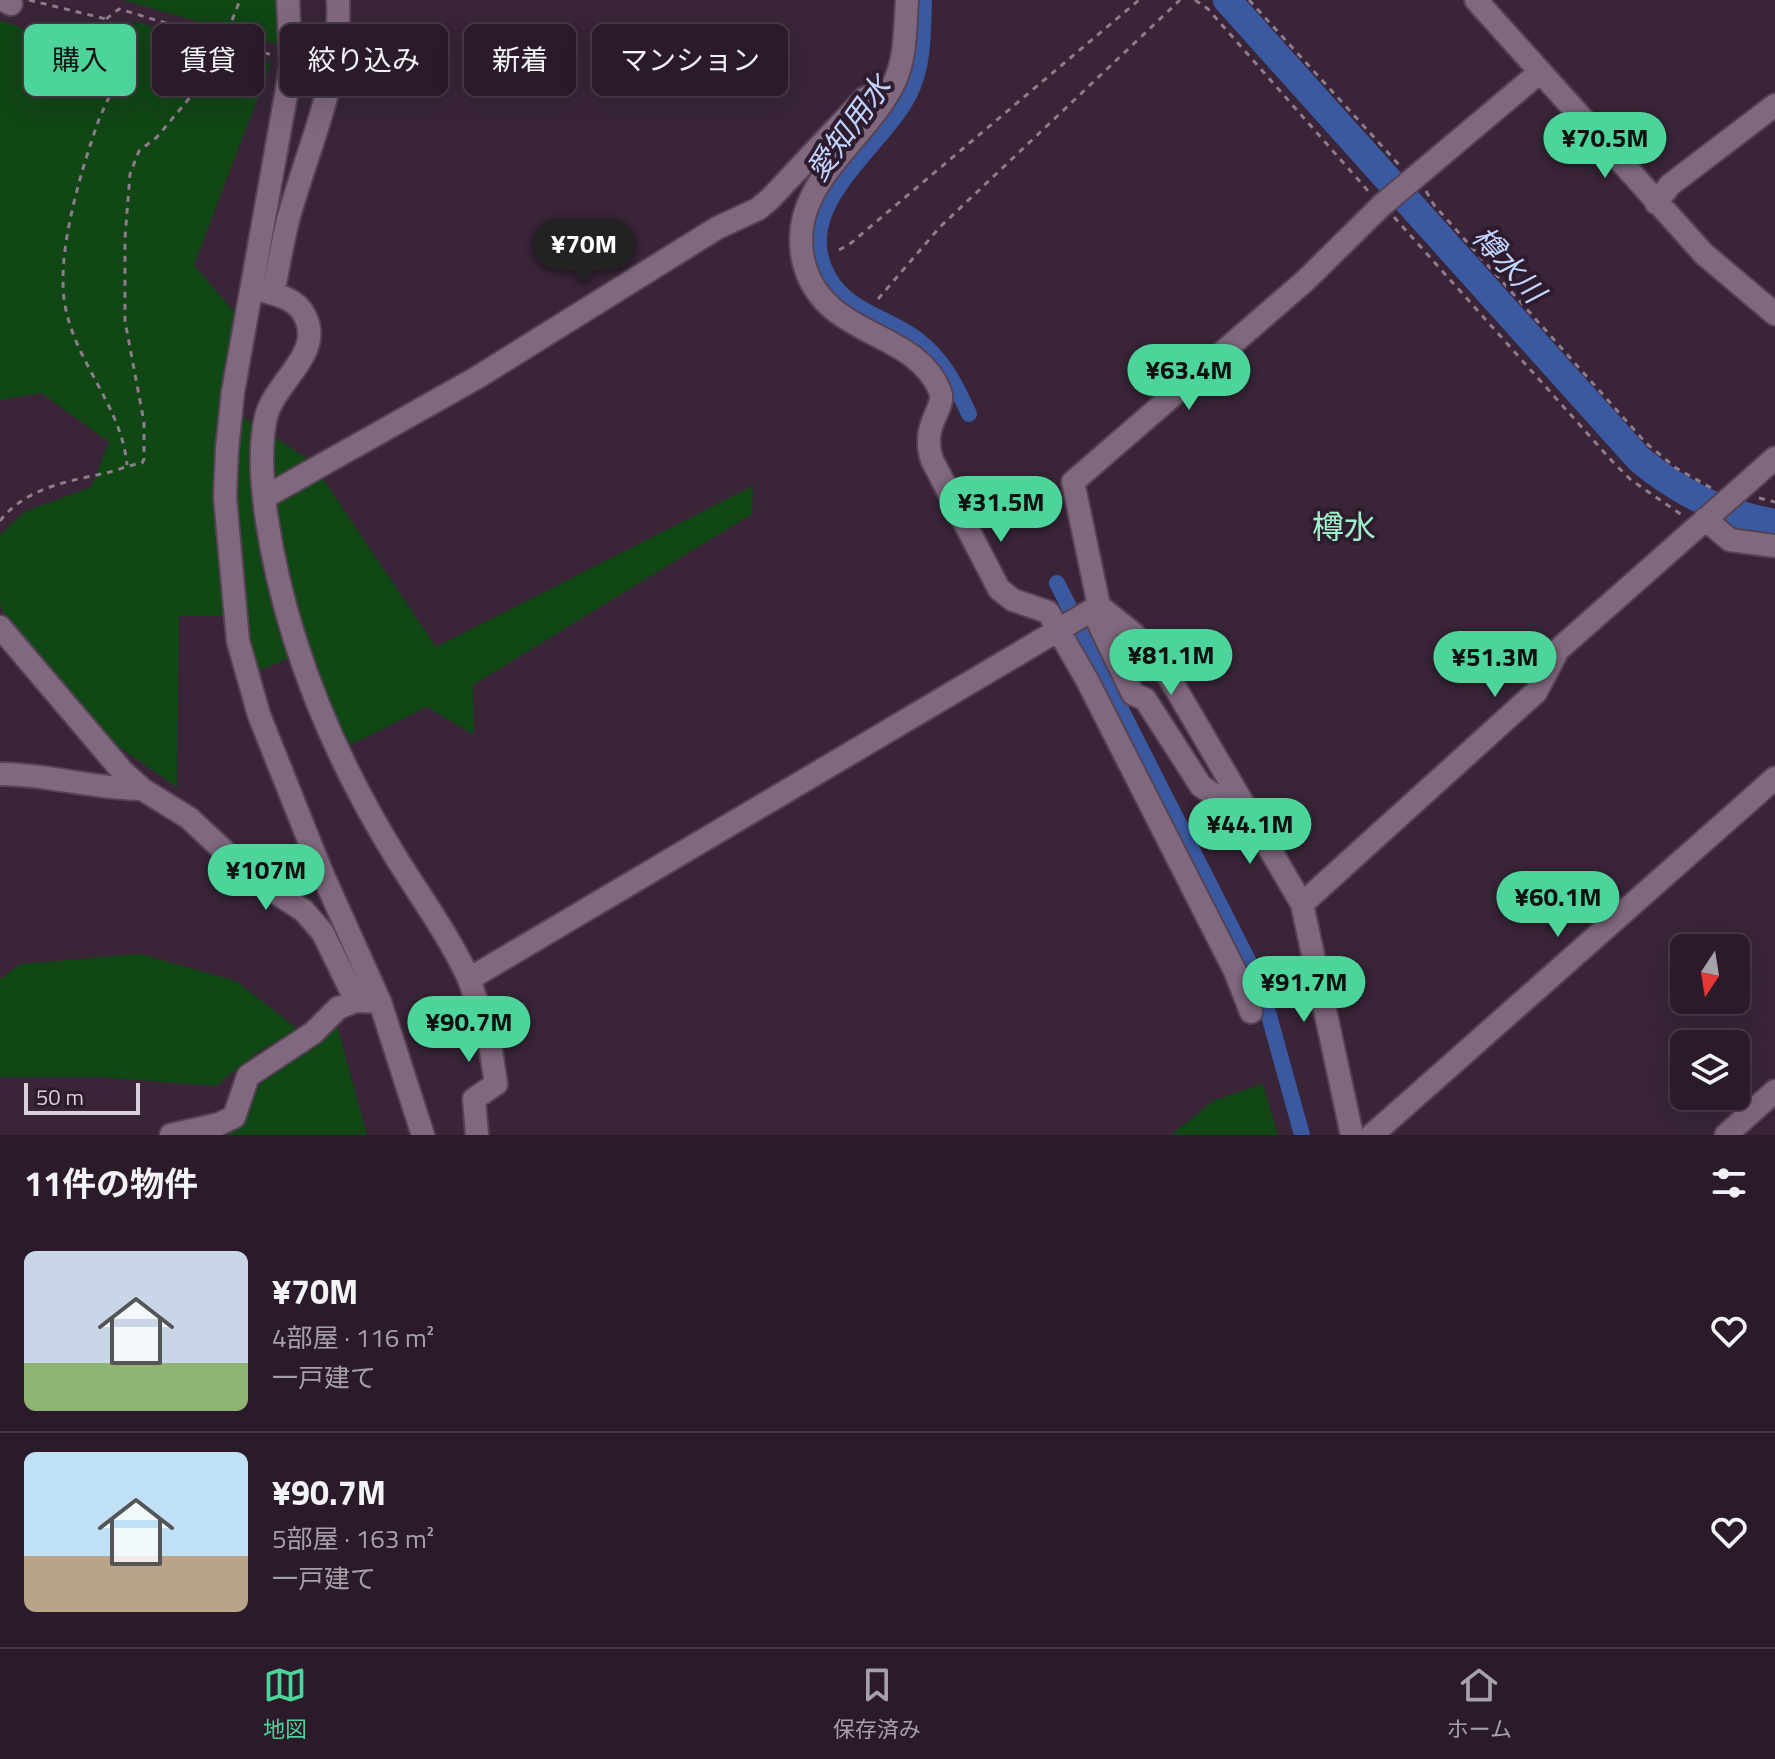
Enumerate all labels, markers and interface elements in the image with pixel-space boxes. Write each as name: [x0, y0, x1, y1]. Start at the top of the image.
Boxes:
chip: 購入: [24, 24, 136, 96]
chip: 賃貸: [152, 24, 264, 96]
chip: 絞り込み: [280, 24, 448, 96]
chip: 新着: [464, 24, 576, 96]
chip: マンション: [592, 24, 788, 96]
water label: 愛知用水: [794, 64, 904, 190]
pin: ¥70.5M: [1540, 112, 1670, 180]
text: ¥70.5M: [1561, 118, 1649, 157]
water label: 樽水川: [1462, 215, 1558, 315]
pin: ¥70M: [537, 218, 631, 286]
text: ¥70M: [551, 224, 617, 263]
pin: ¥63.4M: [1124, 344, 1254, 412]
text: ¥63.4M: [1145, 350, 1233, 389]
pin: ¥31.5M: [936, 476, 1066, 544]
text: ¥31.5M: [957, 482, 1045, 521]
district label: 樽水: [1312, 502, 1376, 550]
pin: ¥81.1M: [1106, 629, 1236, 697]
pin: ¥51.3M: [1430, 631, 1560, 699]
text: ¥81.1M: [1127, 635, 1215, 674]
text: ¥51.3M: [1451, 637, 1539, 676]
pin: ¥44.1M: [1185, 798, 1315, 866]
text: ¥44.1M: [1206, 804, 1294, 843]
pin: ¥107M: [210, 844, 322, 912]
text: ¥107M: [226, 850, 306, 889]
pin: ¥60.1M: [1493, 871, 1623, 939]
text: ¥60.1M: [1514, 877, 1602, 916]
north arrow: [1670, 934, 1750, 1014]
map controls: [1670, 934, 1750, 1110]
pin: ¥91.7M: [1239, 956, 1369, 1024]
text: ¥91.7M: [1260, 962, 1348, 1001]
pin: ¥90.7M: [404, 996, 534, 1064]
text: ¥90.7M: [425, 1002, 513, 1041]
button: layers: [1670, 1030, 1750, 1110]
scale bar: [24, 1079, 140, 1115]
text: 50 m: [36, 1080, 84, 1114]
text: 11件の物件: [24, 1157, 198, 1209]
icon: filters: [1707, 1161, 1751, 1205]
text: ¥70M: [272, 1265, 358, 1317]
icon: home: [88, 1283, 184, 1379]
icon: heart: [1707, 1309, 1751, 1353]
text: 4部屋 · 116 m²: [272, 1318, 434, 1357]
text: 一戸建て: [272, 1358, 376, 1397]
text: ¥90.7M: [272, 1466, 386, 1518]
icon: home: [88, 1484, 184, 1580]
icon: heart: [1707, 1510, 1751, 1554]
text: 5部屋 · 163 m²: [272, 1519, 434, 1558]
text: 一戸建て: [272, 1559, 376, 1598]
tab: 地図: [263, 1663, 307, 1746]
tab: 保存済み: [833, 1663, 921, 1746]
tab: ホーム: [1447, 1663, 1512, 1746]

